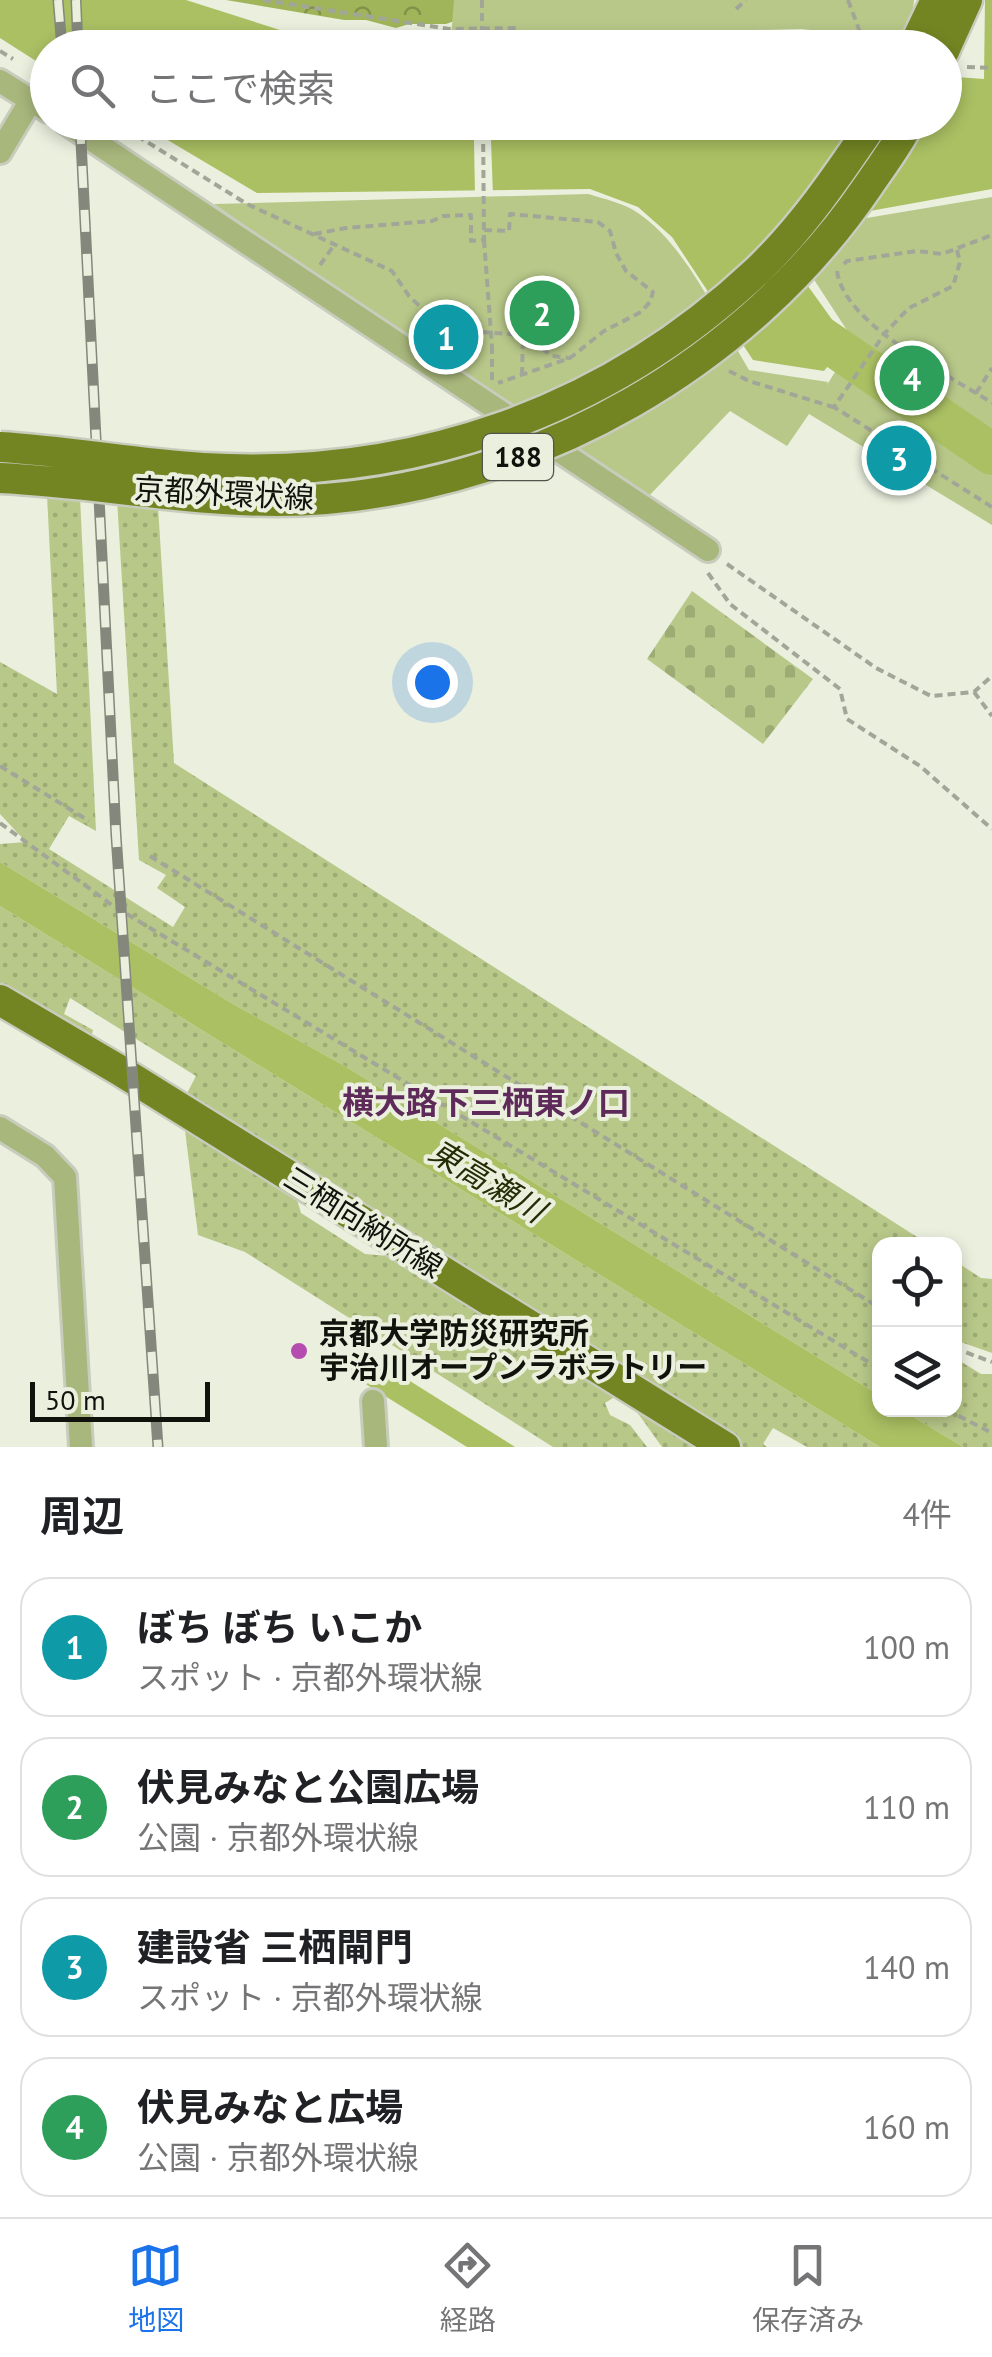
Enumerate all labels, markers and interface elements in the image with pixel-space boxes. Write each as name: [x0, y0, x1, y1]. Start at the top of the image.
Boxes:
search box: [30, 30, 962, 140]
icon: search: [65, 58, 120, 113]
text: ここで検索: [145, 63, 335, 112]
pin: 2: [510, 276, 574, 350]
pin: 1: [414, 300, 478, 374]
pin: 4: [880, 340, 944, 416]
pin: 3: [866, 420, 932, 496]
road number: 188: [483, 434, 553, 480]
street label: 京都外環状線: [133, 468, 315, 517]
your location: [407, 657, 458, 708]
district label: 横大路下三栖東ノ口: [342, 1081, 630, 1123]
water label: 東高瀬川: [422, 1129, 556, 1233]
street label: 三栖向納所線: [277, 1157, 450, 1286]
map controls: [872, 1237, 962, 1417]
button: locate: [872, 1237, 962, 1327]
place label: 京都大学防災研究所 宇治川オープンラボラトリー: [319, 1313, 707, 1386]
button: layers: [872, 1327, 962, 1417]
marker: 京都大学防災研究所 宇治川オープンラボラトリー: [288, 1340, 310, 1362]
scale bar: [30, 1377, 210, 1422]
text: 50 m: [45, 1381, 106, 1418]
text: 周辺: [40, 1488, 124, 1543]
text: 4件: [903, 1493, 952, 1535]
text: ぼち ぼち いこか: [137, 1602, 422, 1651]
text: 1: [65, 1626, 84, 1668]
text: 100 m: [863, 1626, 950, 1668]
text: スポット · 京都外環状線: [137, 1656, 483, 1698]
text: 伏見みなと公園広場: [137, 1762, 479, 1811]
text: 2: [65, 1786, 84, 1828]
text: 110 m: [863, 1786, 950, 1828]
text: 公園 · 京都外環状線: [137, 1816, 419, 1858]
text: 建設省 三栖閘門: [137, 1922, 413, 1971]
text: 3: [65, 1946, 84, 1988]
text: 140 m: [863, 1946, 950, 1988]
text: スポット · 京都外環状線: [137, 1976, 483, 2018]
text: 伏見みなと広場: [137, 2082, 403, 2131]
text: 4: [65, 2106, 84, 2148]
text: 160 m: [863, 2106, 950, 2148]
text: 公園 · 京都外環状線: [137, 2136, 419, 2178]
tab: 地図: [128, 2238, 184, 2338]
tab: 経路: [440, 2238, 496, 2338]
tab: 保存済み: [752, 2238, 864, 2338]

